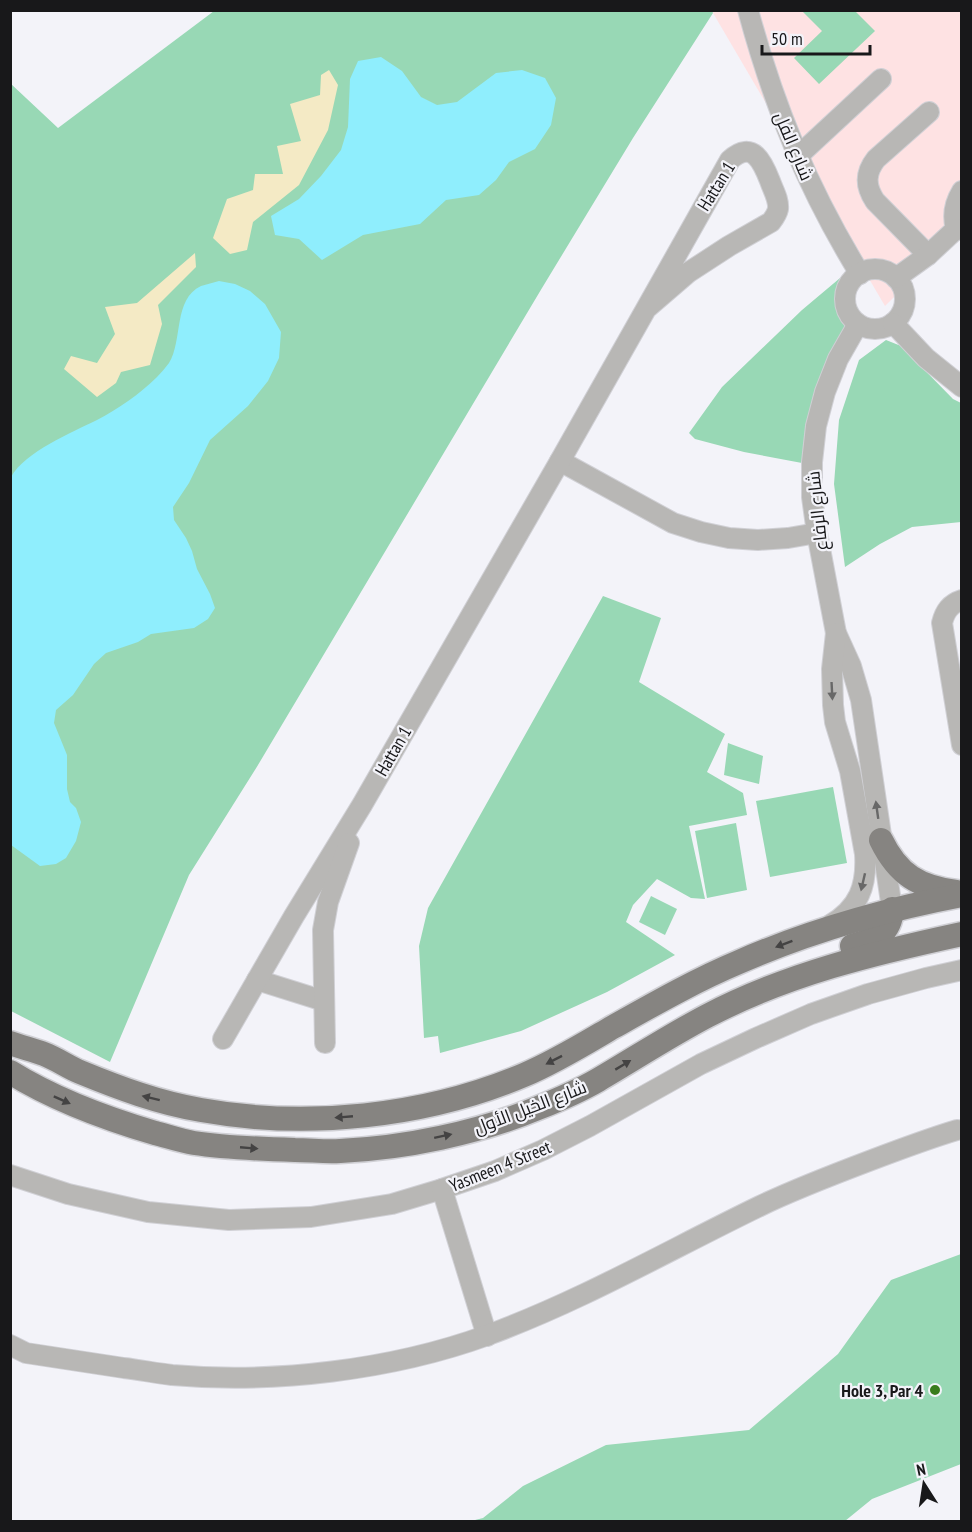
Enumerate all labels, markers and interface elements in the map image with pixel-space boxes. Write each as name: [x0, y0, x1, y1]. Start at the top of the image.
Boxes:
scale bar: [762, 18, 870, 56]
text: 50 m: [771, 27, 803, 50]
street label: شارع الفل: [768, 108, 819, 184]
street label: Hattan 1: [692, 157, 740, 215]
street label: شارع الرفاع: [801, 470, 834, 552]
one-way arrow: [827, 682, 836, 701]
street label: Hattan 1: [370, 722, 416, 780]
one-way arrow: [873, 800, 882, 819]
one-way arrow: [857, 873, 867, 892]
one-way arrow: [775, 939, 793, 949]
one-way arrow: [545, 1054, 563, 1064]
one-way arrow: [615, 1059, 631, 1070]
street label: شارع الخيل الأول: [470, 1075, 590, 1140]
one-way arrow: [142, 1092, 160, 1102]
one-way arrow: [53, 1095, 71, 1105]
one-way arrow: [334, 1112, 353, 1122]
one-way arrow: [434, 1131, 453, 1140]
street label: Yasmeen 4 Street: [446, 1135, 554, 1197]
one-way arrow: [240, 1143, 259, 1153]
place label: Hole 3, Par 4: [841, 1379, 923, 1402]
marker: Hole 3, Par 4: [928, 1383, 942, 1397]
north arrow: [894, 1454, 954, 1514]
text: N: [915, 1459, 927, 1480]

